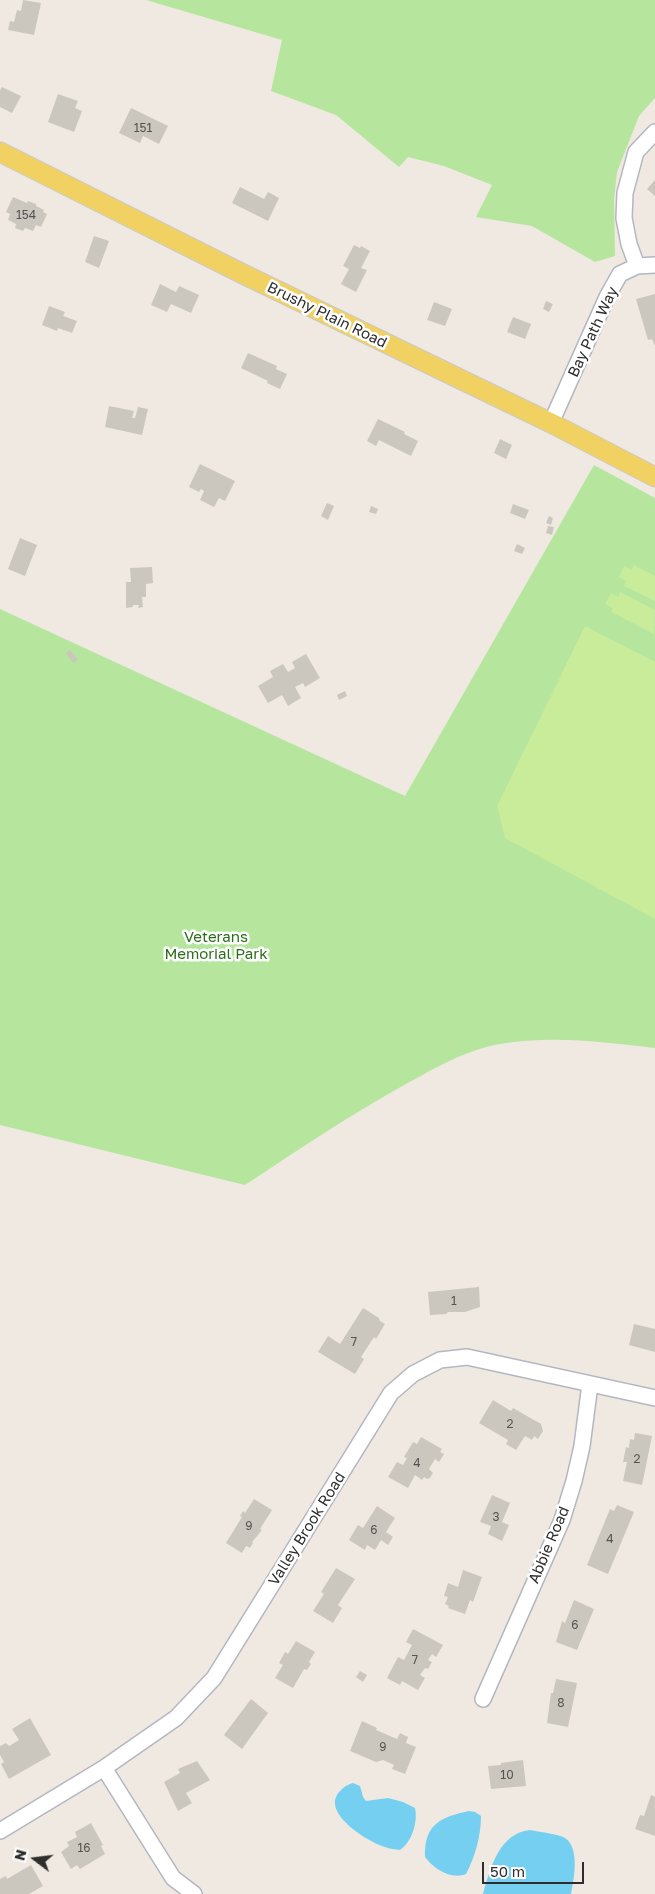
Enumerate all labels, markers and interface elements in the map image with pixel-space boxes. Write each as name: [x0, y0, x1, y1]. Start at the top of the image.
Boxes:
house number: 151: [134, 121, 152, 135]
house number: 154: [16, 208, 36, 222]
street label: Brushy Plain Road: [264, 278, 390, 352]
street label: Bay Path Way: [564, 284, 622, 380]
park label: Veterans Memorial Park: [164, 928, 268, 963]
house number: 1: [451, 1294, 457, 1308]
house number: 7: [351, 1335, 357, 1349]
house number: 2: [507, 1417, 513, 1431]
house number: 2: [634, 1452, 640, 1466]
house number: 4: [413, 1456, 421, 1470]
street label: Valley Brook Road: [265, 1469, 349, 1589]
street label: Abbie Road: [525, 1504, 573, 1586]
house number: 3: [492, 1510, 500, 1524]
house number: 9: [245, 1519, 253, 1533]
house number: 6: [370, 1523, 378, 1537]
house number: 4: [606, 1532, 614, 1546]
house number: 6: [571, 1618, 579, 1632]
house number: 7: [412, 1653, 418, 1667]
house number: 8: [557, 1696, 565, 1710]
house number: 9: [379, 1740, 387, 1754]
house number: 10: [500, 1768, 514, 1782]
north arrow: [10, 1834, 60, 1884]
house number: 16: [77, 1841, 91, 1855]
text: N: [10, 1848, 30, 1862]
scale bar: [485, 1852, 588, 1884]
text: 50 m: [490, 1862, 525, 1880]

